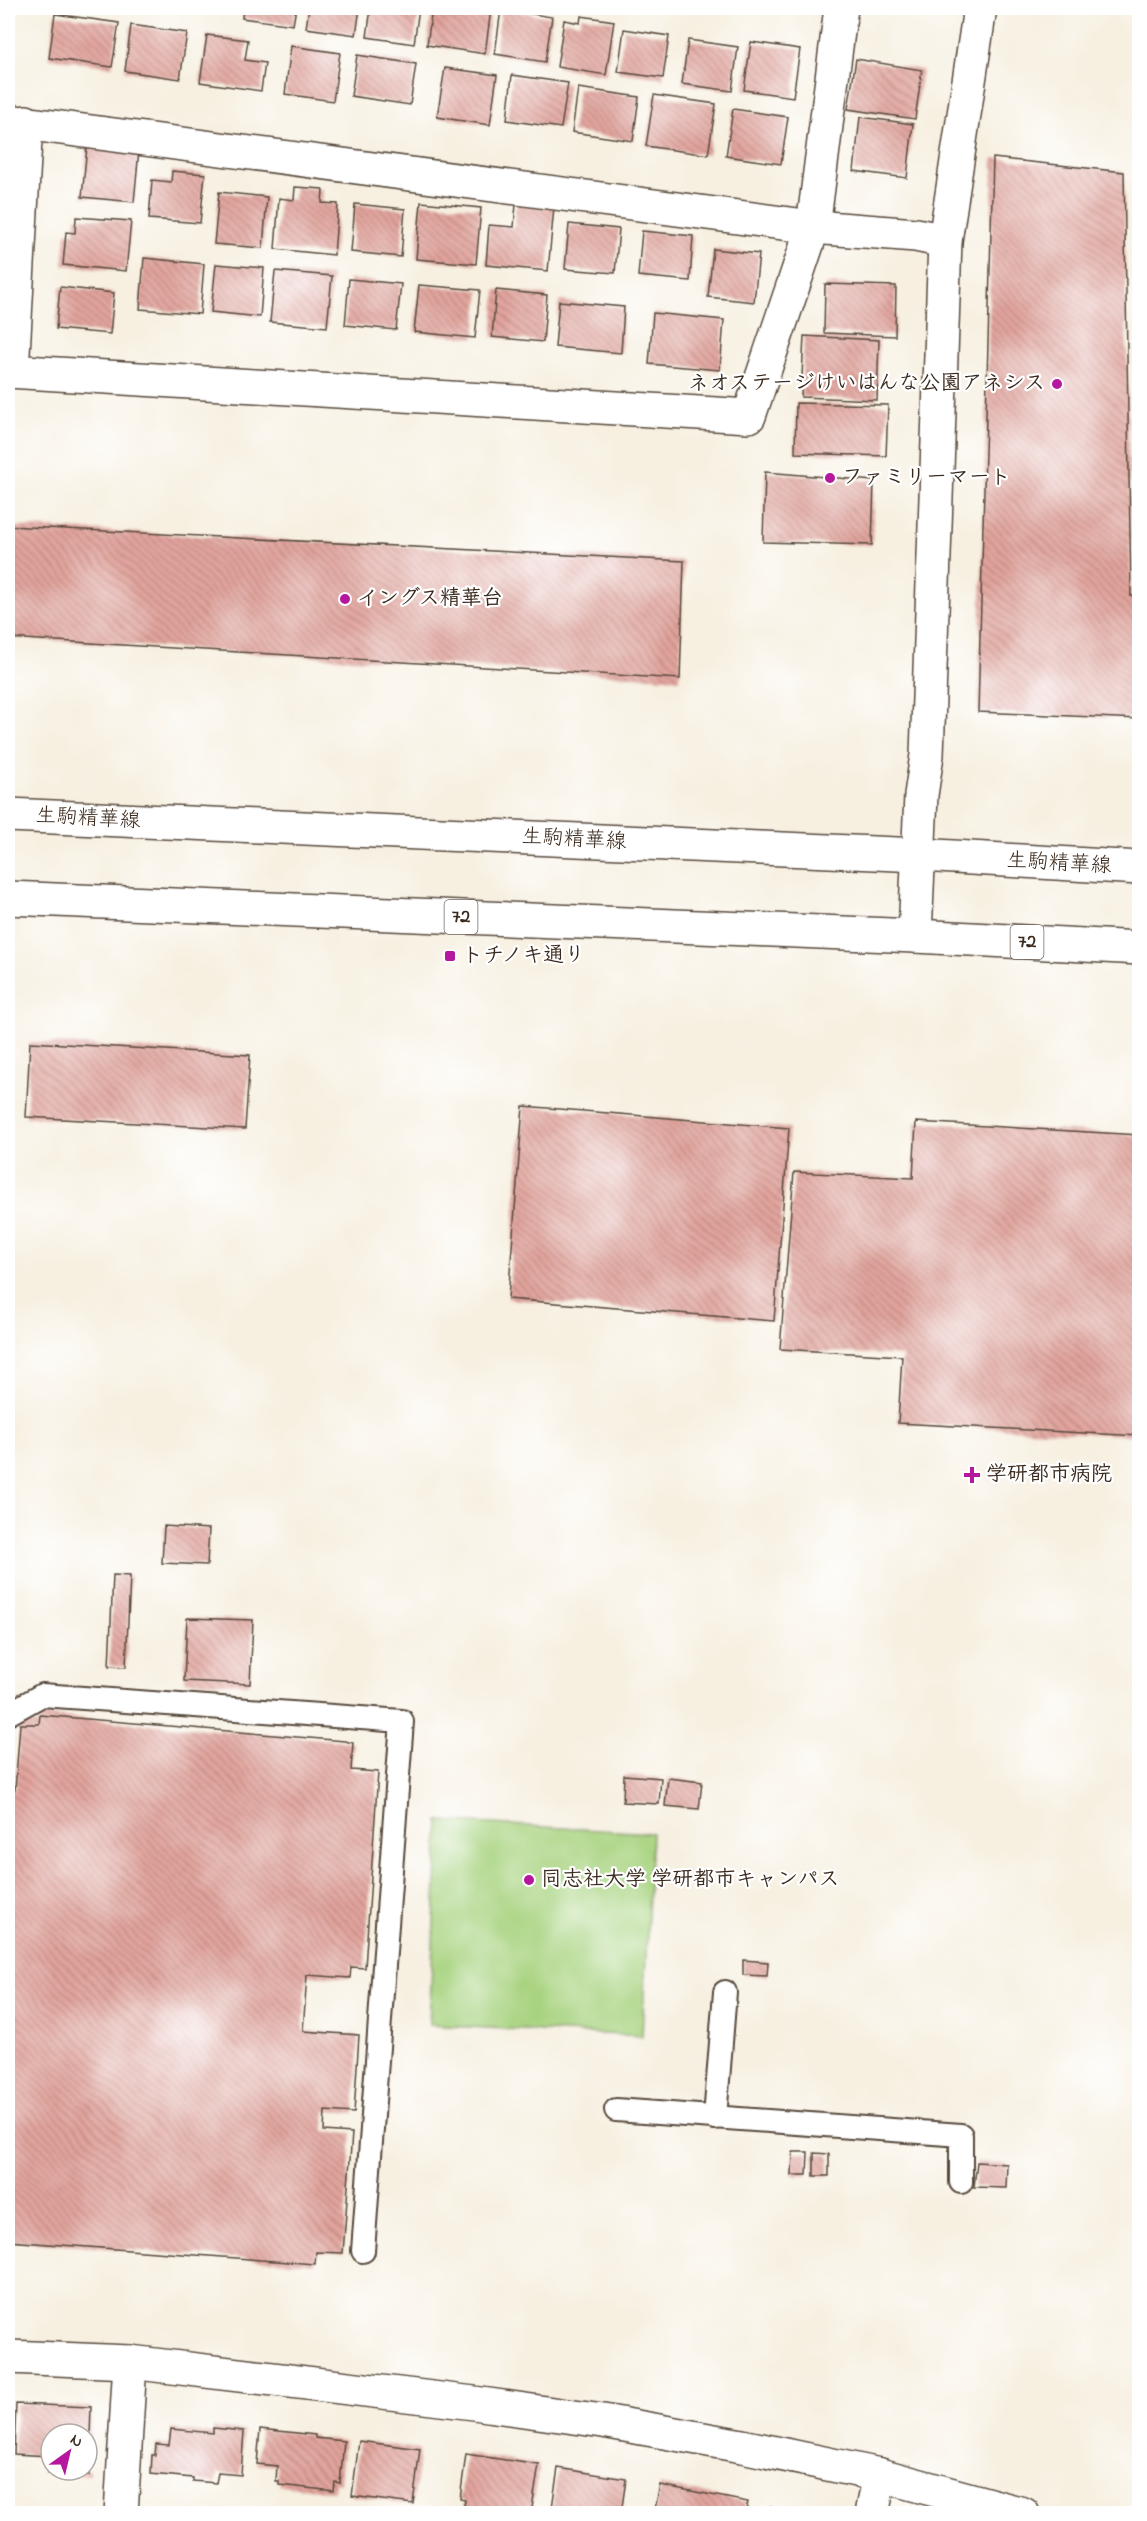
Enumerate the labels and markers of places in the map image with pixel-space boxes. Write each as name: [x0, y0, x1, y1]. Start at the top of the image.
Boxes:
place label: ネオステージけいはんな公園アネシス: [688, 369, 1045, 399]
marker: ネオステージけいはんな公園アネシス: [1050, 377, 1064, 391]
place label: ファミリーマート: [842, 463, 1011, 493]
marker: ファミリーマート: [823, 471, 837, 485]
place label: イングス精華台: [357, 584, 503, 614]
marker: イングス精華台: [338, 592, 352, 606]
place label: トチノキ通り: [462, 941, 585, 971]
marker: トチノキ通り: [443, 949, 457, 963]
place label: 学研都市病院: [986, 1460, 1112, 1490]
marker: 学研都市病院: [963, 1466, 981, 1484]
place label: 同志社大学 学研都市キャンパス: [541, 1865, 839, 1895]
marker: 同志社大学 学研都市キャンパス: [522, 1873, 536, 1887]

